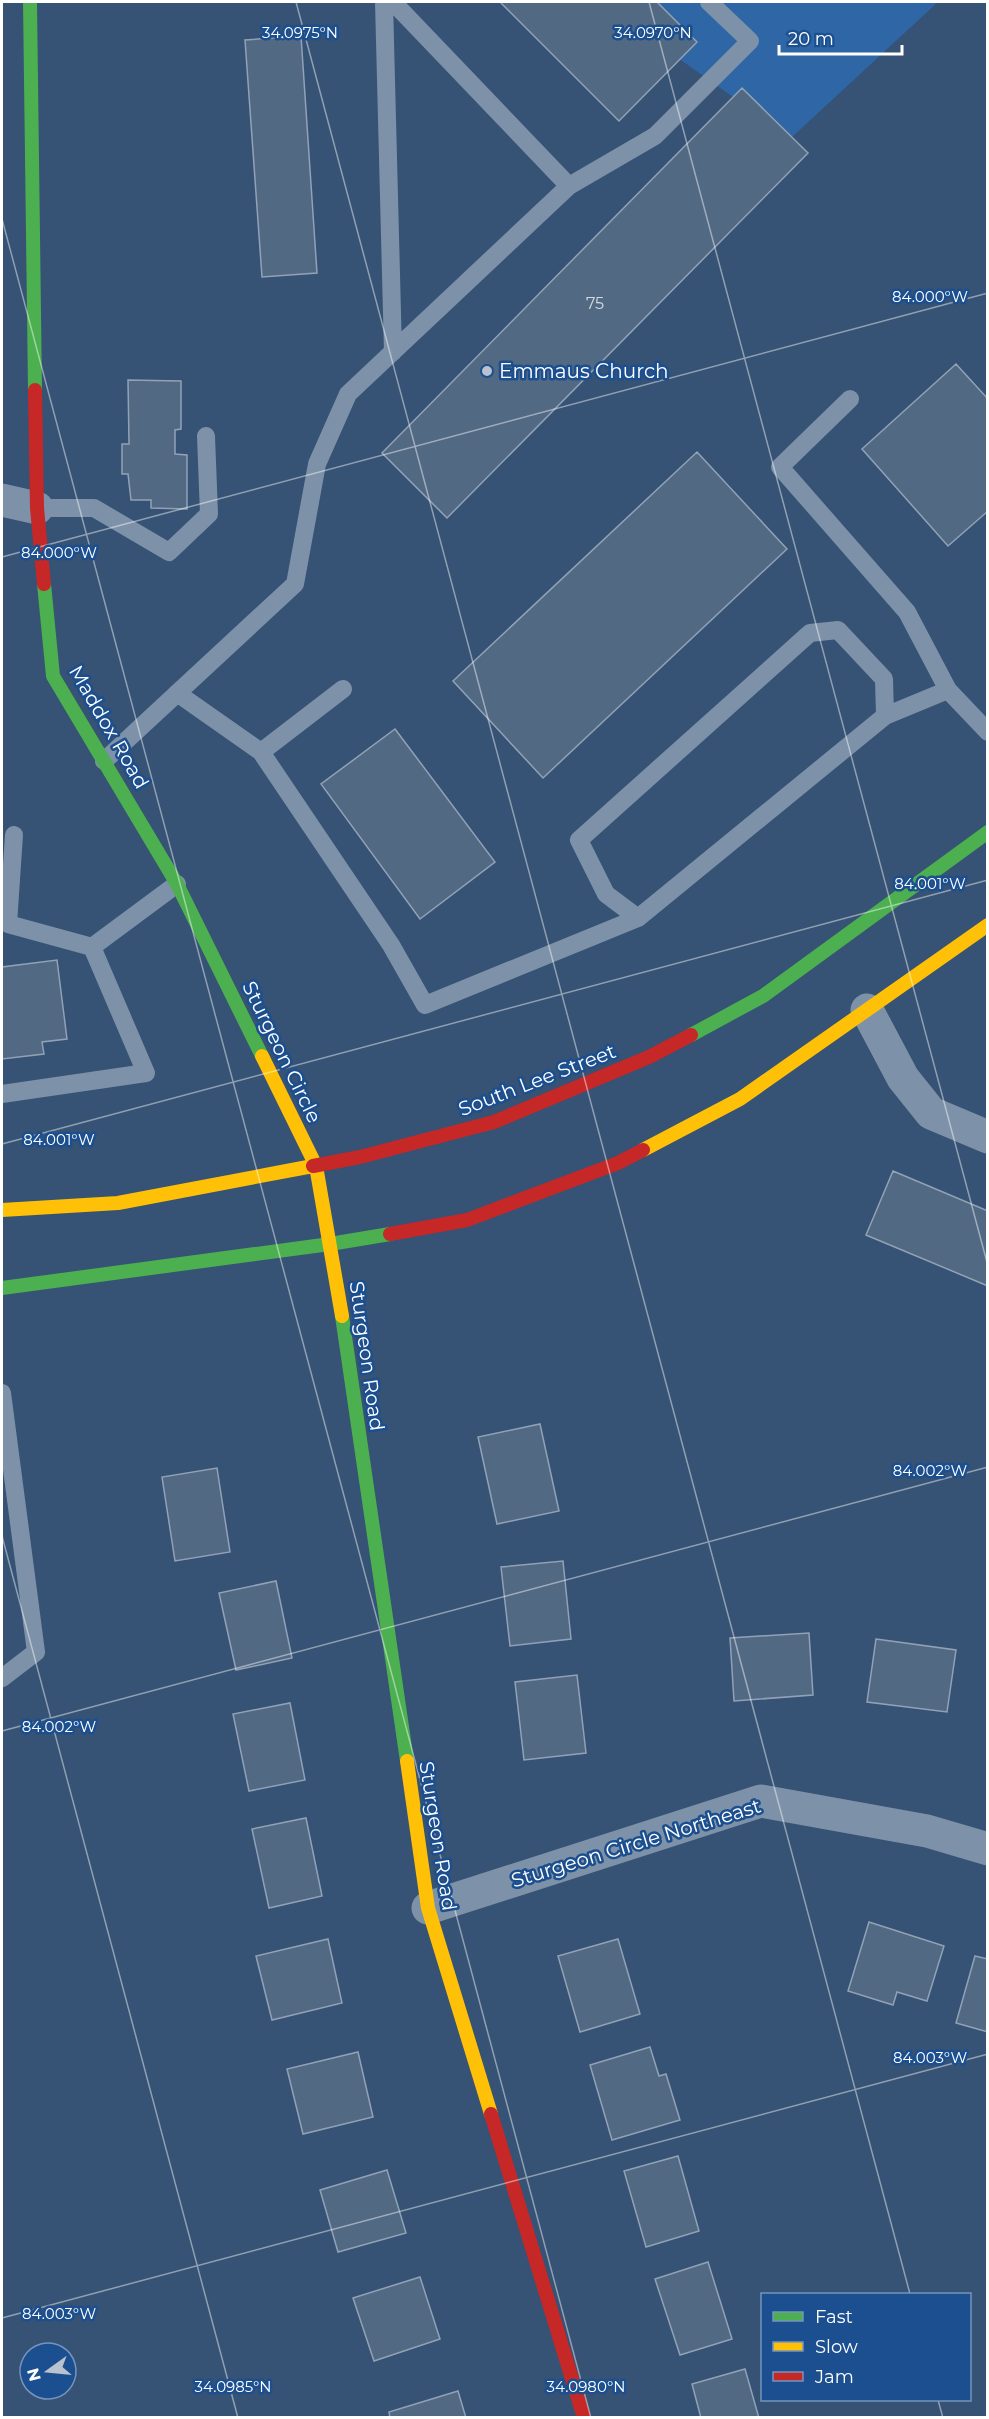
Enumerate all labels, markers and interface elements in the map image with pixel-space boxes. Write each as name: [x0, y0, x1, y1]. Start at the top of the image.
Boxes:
scale bar: [779, 18, 902, 56]
text: 34.0975°N: [262, 23, 338, 42]
text: 34.0970°N: [614, 23, 692, 42]
text: 20 m: [788, 28, 834, 50]
text: 84.000°W: [892, 287, 968, 306]
house number: 75: [586, 294, 604, 313]
place label: Emmaus Church: [499, 359, 669, 383]
marker: Emmaus Church: [480, 364, 494, 378]
text: 84.000°W: [21, 543, 97, 562]
street label: Maddox Road: [64, 661, 154, 793]
text: 84.001°W: [894, 874, 966, 893]
street label: Sturgeon Circle: [237, 977, 327, 1127]
street label: South Lee Street: [455, 1039, 619, 1121]
text: 84.001°W: [23, 1130, 95, 1149]
street label: Sturgeon Road: [345, 1280, 389, 1432]
text: 84.002°W: [893, 1461, 968, 1480]
text: 84.002°W: [22, 1717, 97, 1736]
street label: Sturgeon Road: [414, 1760, 462, 1912]
street label: Sturgeon Circle Northeast: [508, 1794, 764, 1892]
text: 84.003°W: [893, 2048, 967, 2067]
legend: [761, 2293, 971, 2401]
text: 84.003°W: [22, 2304, 96, 2323]
text: Fast: [815, 2306, 853, 2328]
text: Slow: [815, 2336, 858, 2358]
north arrow: [18, 2341, 78, 2401]
text: N: [23, 2366, 45, 2383]
text: Jam: [814, 2366, 854, 2388]
text: 34.0985°N: [194, 2377, 272, 2396]
text: 34.0980°N: [547, 2377, 625, 2396]

